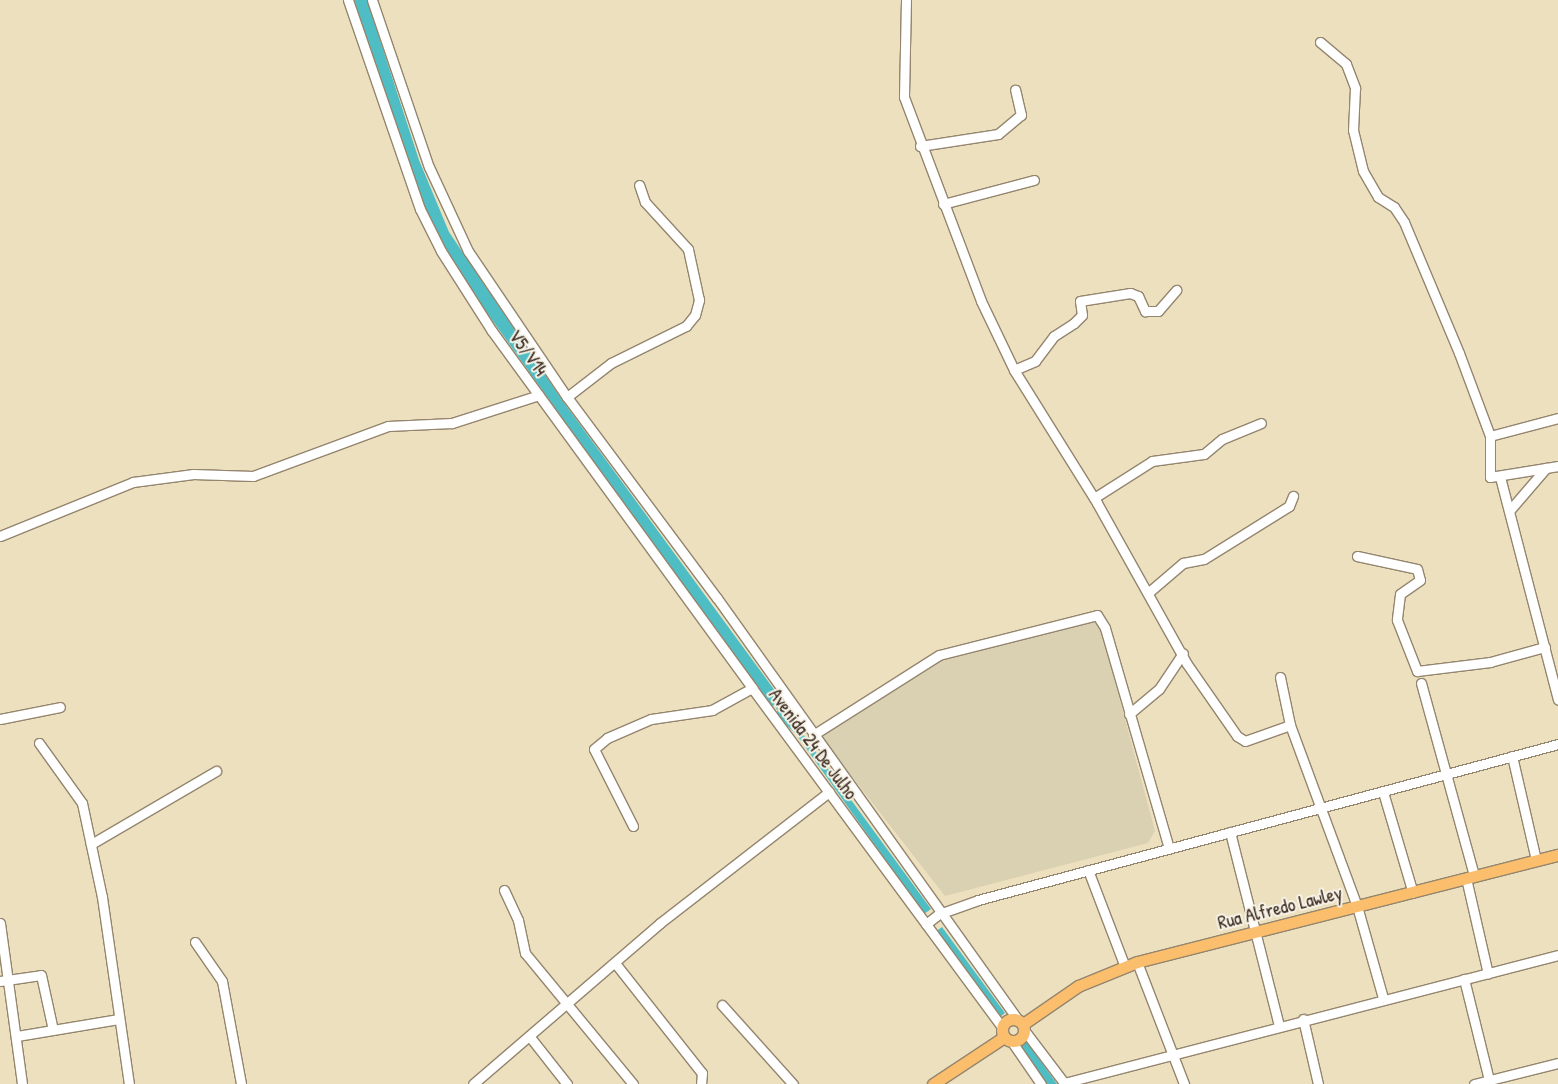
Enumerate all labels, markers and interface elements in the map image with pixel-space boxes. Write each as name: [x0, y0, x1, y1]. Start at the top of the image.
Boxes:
street label: V5/V14: [504, 325, 552, 381]
street label: Avenida 24 De Julho: [764, 684, 862, 804]
street label: Rua Alfredo Lawley: [1215, 882, 1345, 934]

